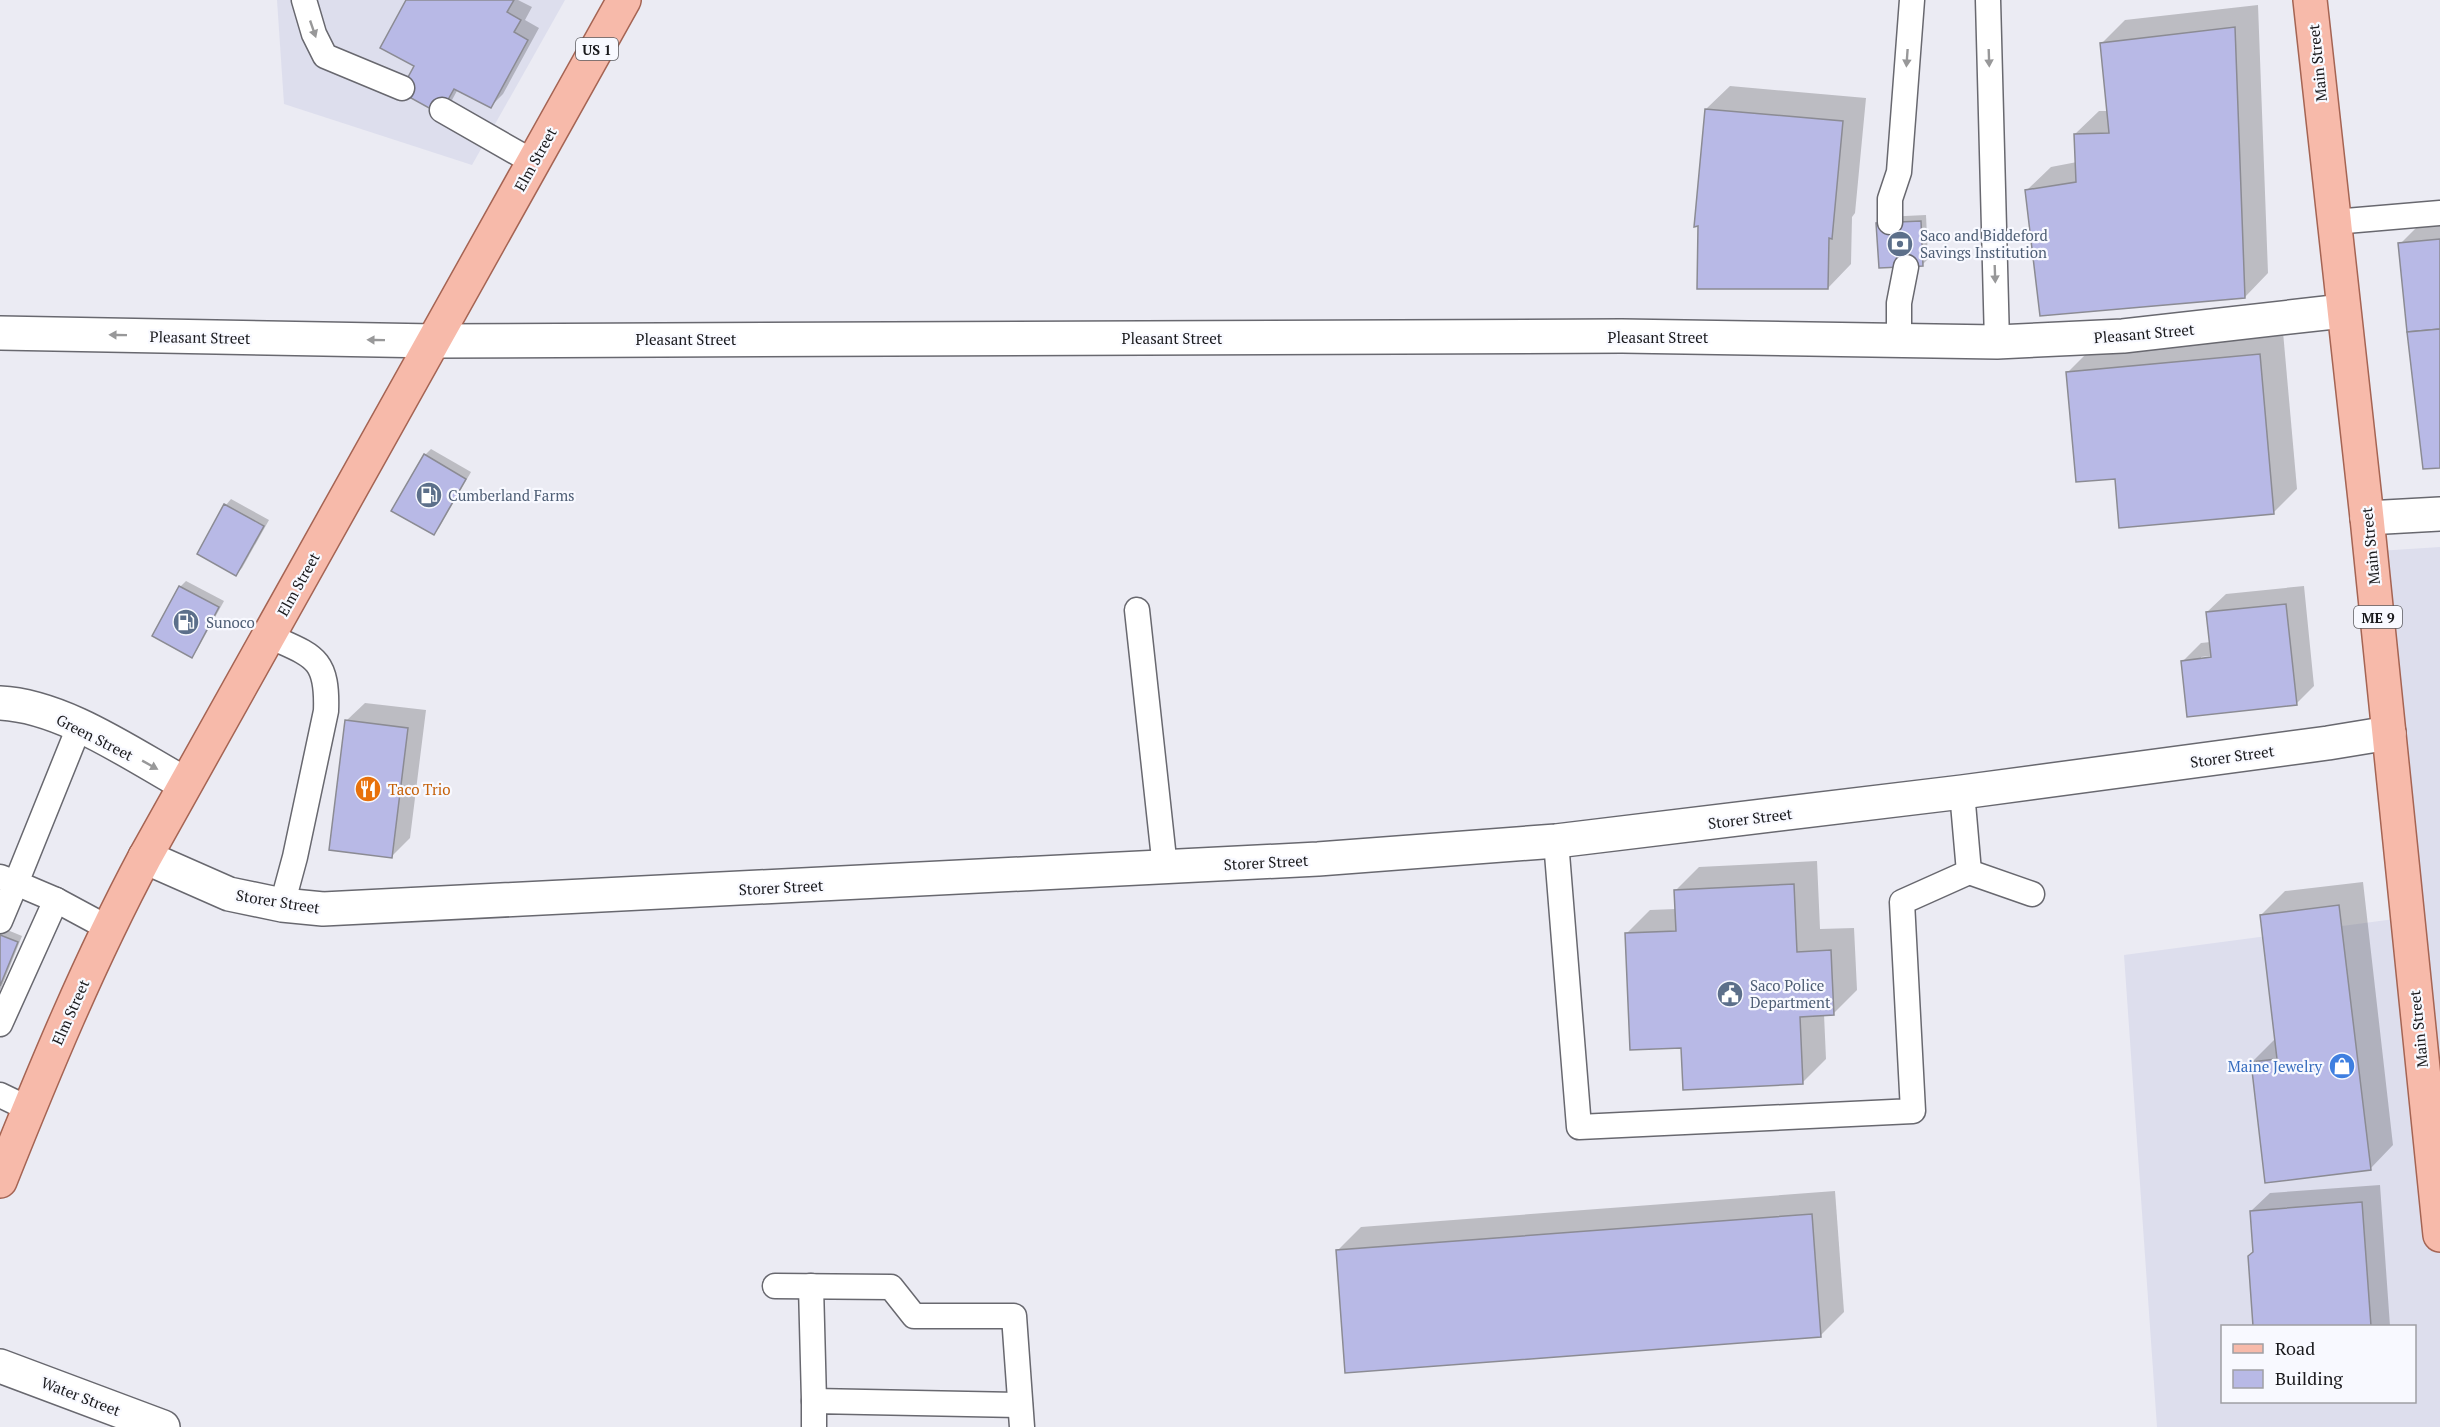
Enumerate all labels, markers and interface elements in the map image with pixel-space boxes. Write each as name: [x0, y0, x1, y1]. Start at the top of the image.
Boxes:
one-way arrow: [308, 20, 318, 38]
street label: Main Street: [2303, 23, 2331, 103]
road number: US 1: [576, 38, 618, 60]
one-way arrow: [1902, 49, 1912, 68]
one-way arrow: [1985, 49, 1994, 68]
street label: Elm Street: [509, 123, 561, 194]
place label: Saco and Biddeford Savings Institution: [1920, 225, 2048, 262]
bank icon: Saco and Biddeford Savings Institution: [1885, 229, 1915, 259]
one-way arrow: [1991, 265, 2000, 284]
street label: Pleasant Street: [2093, 319, 2196, 347]
street label: Pleasant Street: [149, 326, 251, 348]
street label: Pleasant Street: [1608, 327, 1709, 347]
street label: Pleasant Street: [1122, 328, 1223, 348]
street label: Pleasant Street: [636, 329, 737, 349]
one-way arrow: [108, 330, 127, 340]
one-way arrow: [366, 335, 385, 345]
fuel station icon: Cumberland Farms: [414, 480, 444, 510]
place label: Cumberland Farms: [448, 485, 575, 505]
street label: Main Street: [2356, 506, 2384, 586]
street label: Elm Street: [272, 548, 324, 619]
road number: ME 9: [2354, 606, 2402, 628]
fuel station icon: Sunoco: [171, 607, 201, 637]
place label: Sunoco: [206, 612, 255, 632]
street label: Green Street: [53, 709, 137, 765]
street label: Storer Street: [2189, 740, 2276, 772]
one-way arrow: [142, 760, 159, 770]
restaurant icon: Taco Trio: [353, 774, 383, 804]
place label: Taco Trio: [388, 779, 450, 799]
street label: Storer Street: [1707, 803, 1794, 833]
street label: Storer Street: [1223, 850, 1309, 874]
street label: Storer Street: [738, 875, 824, 899]
street label: Storer Street: [235, 885, 322, 918]
place label: Saco Police Department: [1750, 975, 1831, 1012]
street label: Elm Street: [47, 976, 94, 1048]
public building icon: Saco Police Department: [1715, 979, 1745, 1009]
street label: Main Street: [2404, 989, 2432, 1069]
shop icon: Maine Jewelry: [2327, 1051, 2357, 1081]
place label: Maine Jewelry: [2228, 1056, 2322, 1076]
legend: [2221, 1325, 2416, 1403]
text: Road: [2275, 1336, 2315, 1360]
text: Building: [2275, 1366, 2343, 1390]
street label: Water Street: [39, 1372, 124, 1420]

